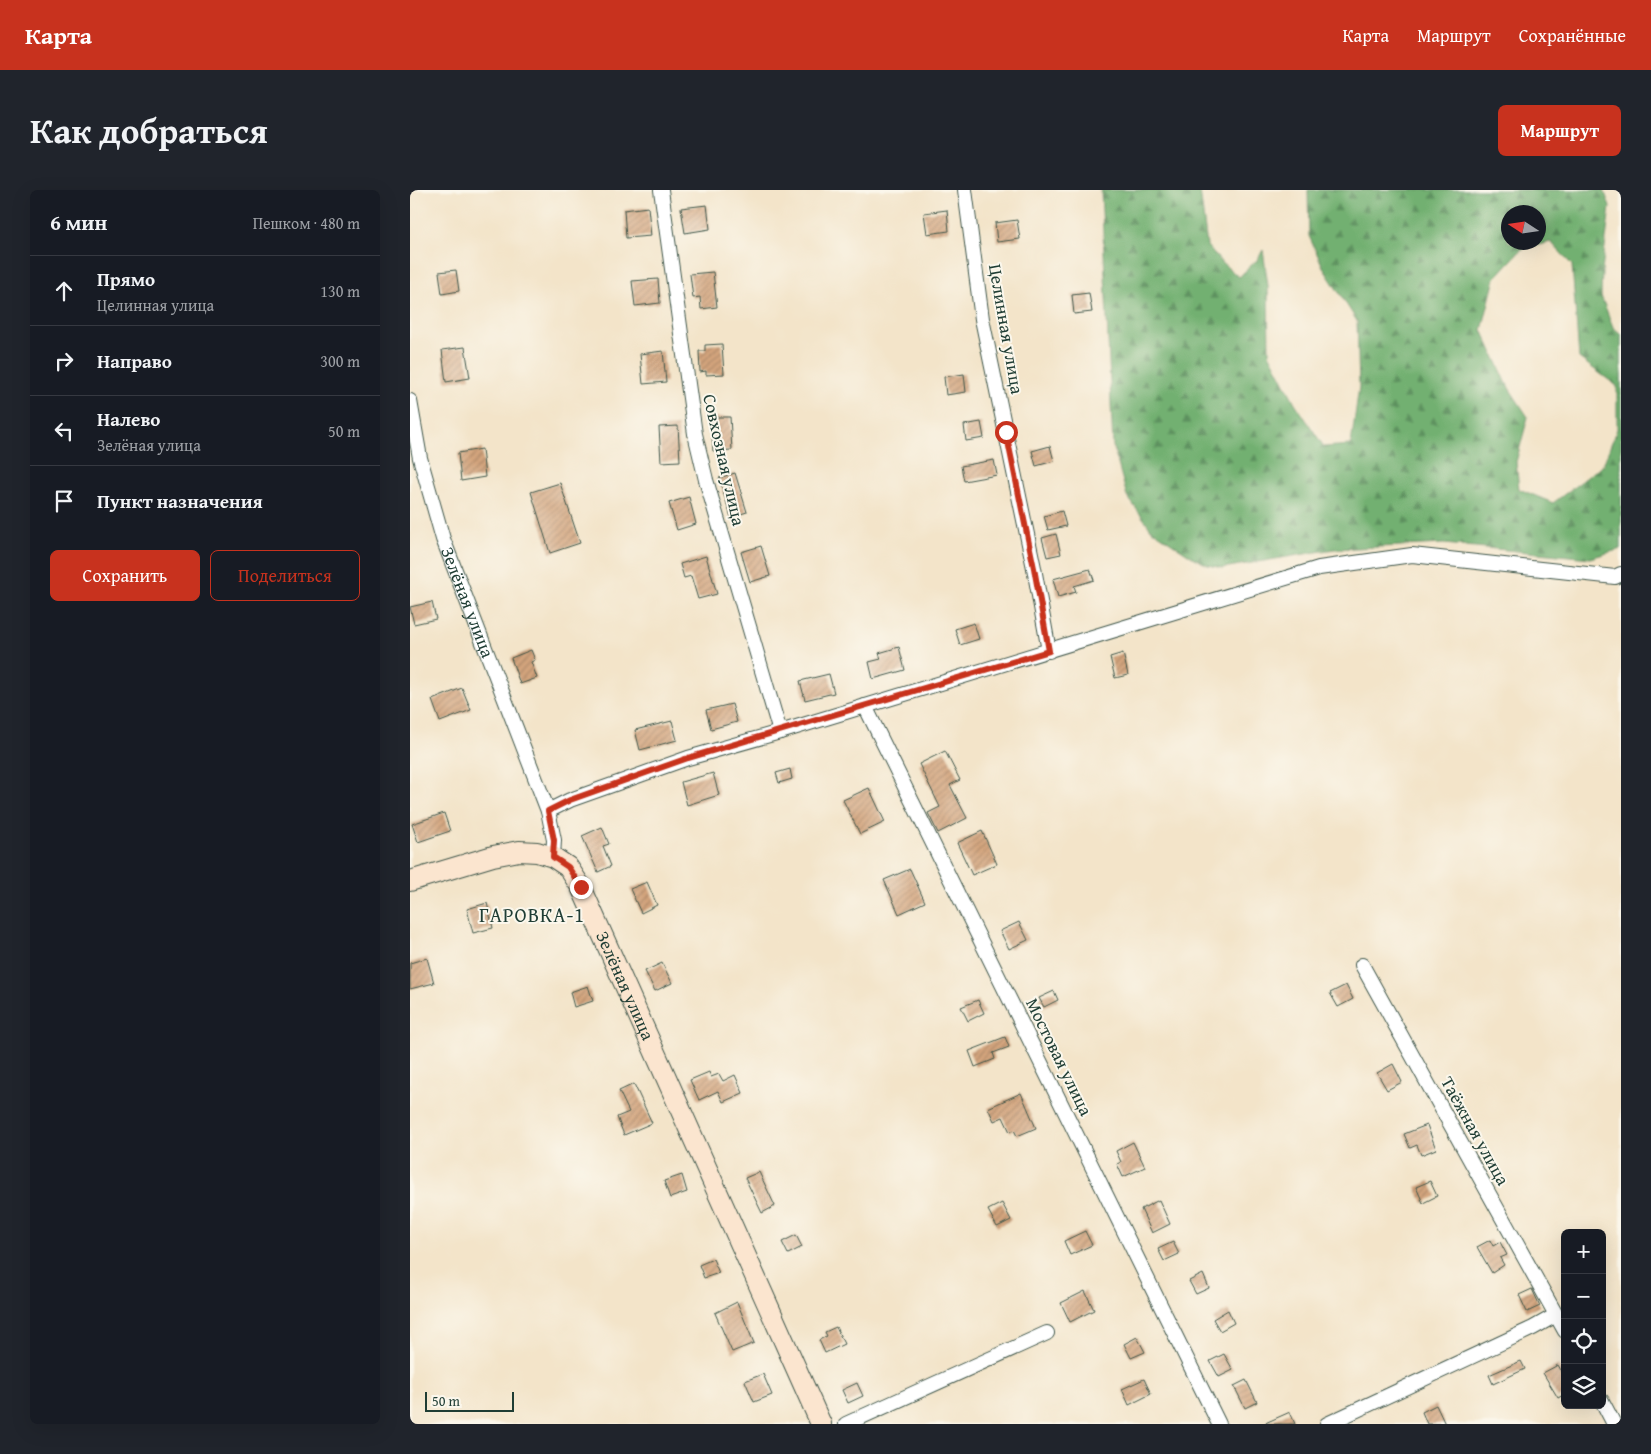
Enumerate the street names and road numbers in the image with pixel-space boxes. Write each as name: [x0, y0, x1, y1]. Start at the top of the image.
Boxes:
street label: Целинная улица: [982, 262, 1031, 397]
street label: Совхозная улица: [696, 391, 753, 529]
street label: Зелёная улица: [434, 543, 502, 662]
street label: Зелёная улица: [589, 927, 662, 1045]
street label: Мостовая улица: [1019, 993, 1100, 1121]
street label: Таёжная улица: [1434, 1071, 1517, 1191]

